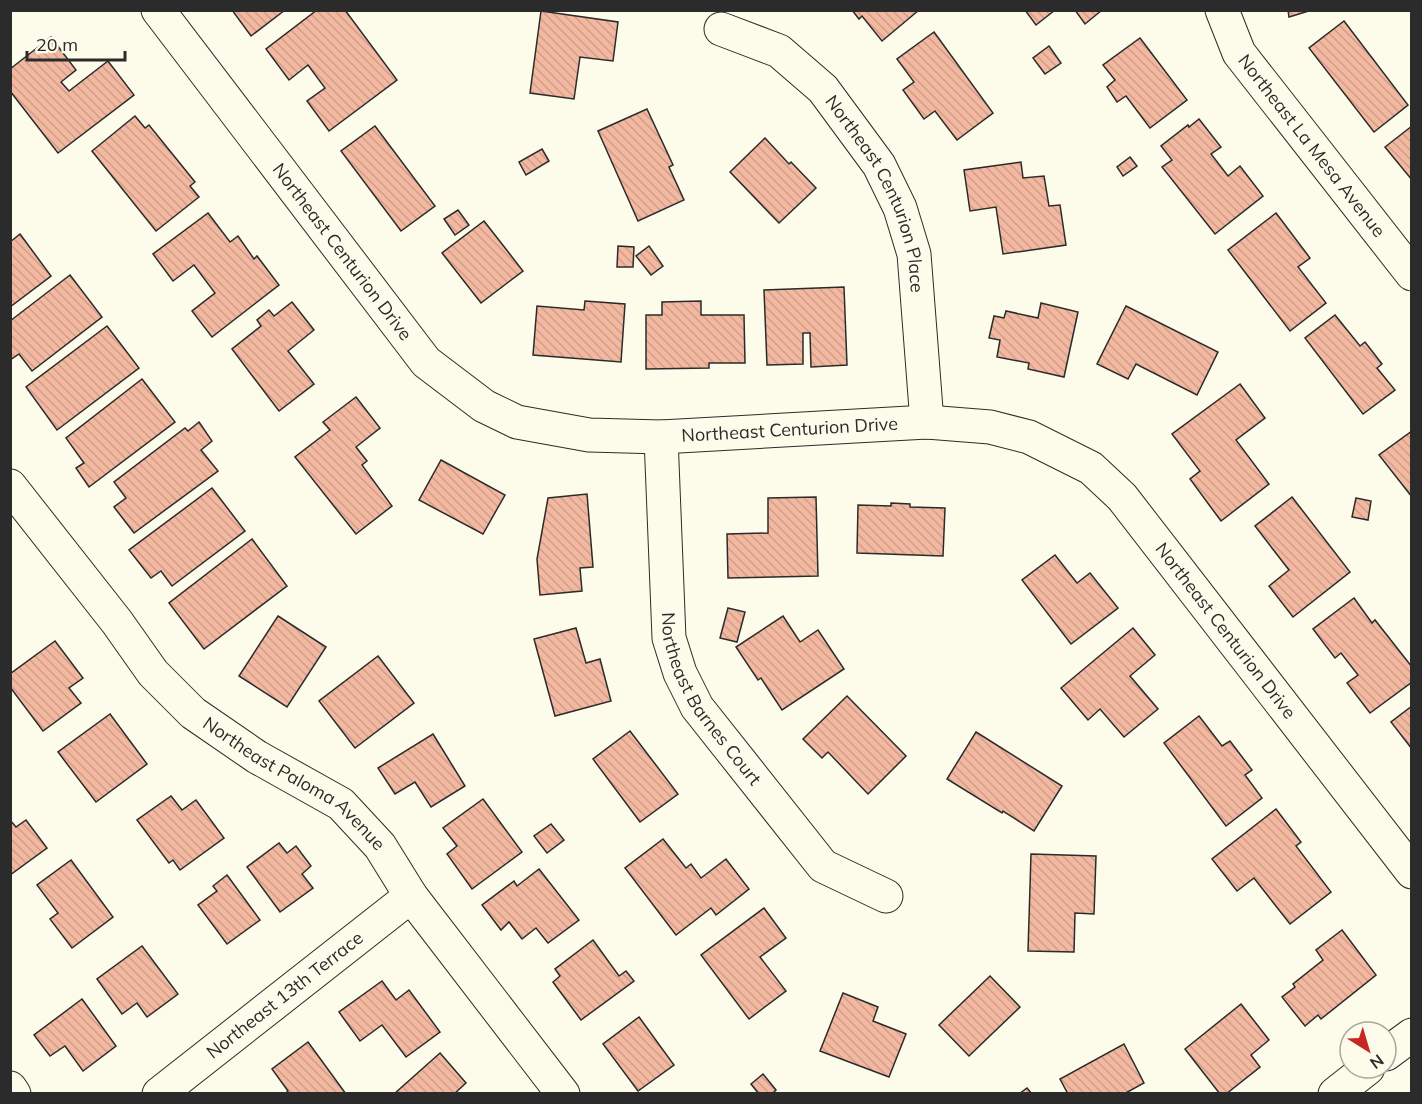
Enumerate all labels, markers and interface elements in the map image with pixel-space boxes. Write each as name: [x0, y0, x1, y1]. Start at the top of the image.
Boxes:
scale bar: [27, 24, 124, 62]
text: 20 m: [36, 33, 78, 56]
street label: Northeast La Mesa Avenue: [1233, 49, 1391, 241]
street label: Northeast Centurion Place: [820, 90, 929, 294]
street label: Northeast Centurion Drive: [268, 158, 417, 345]
street label: Northeast Centurion Drive: [681, 412, 899, 447]
street label: Northeast Centurion Drive: [1151, 538, 1301, 723]
street label: Northeast Barnes Court: [657, 612, 767, 790]
street label: Northeast Paloma Avenue: [199, 711, 390, 855]
street label: Northeast 13th Terrace: [202, 926, 367, 1063]
north arrow: [1338, 1020, 1398, 1080]
text: N: [1366, 1050, 1388, 1074]

